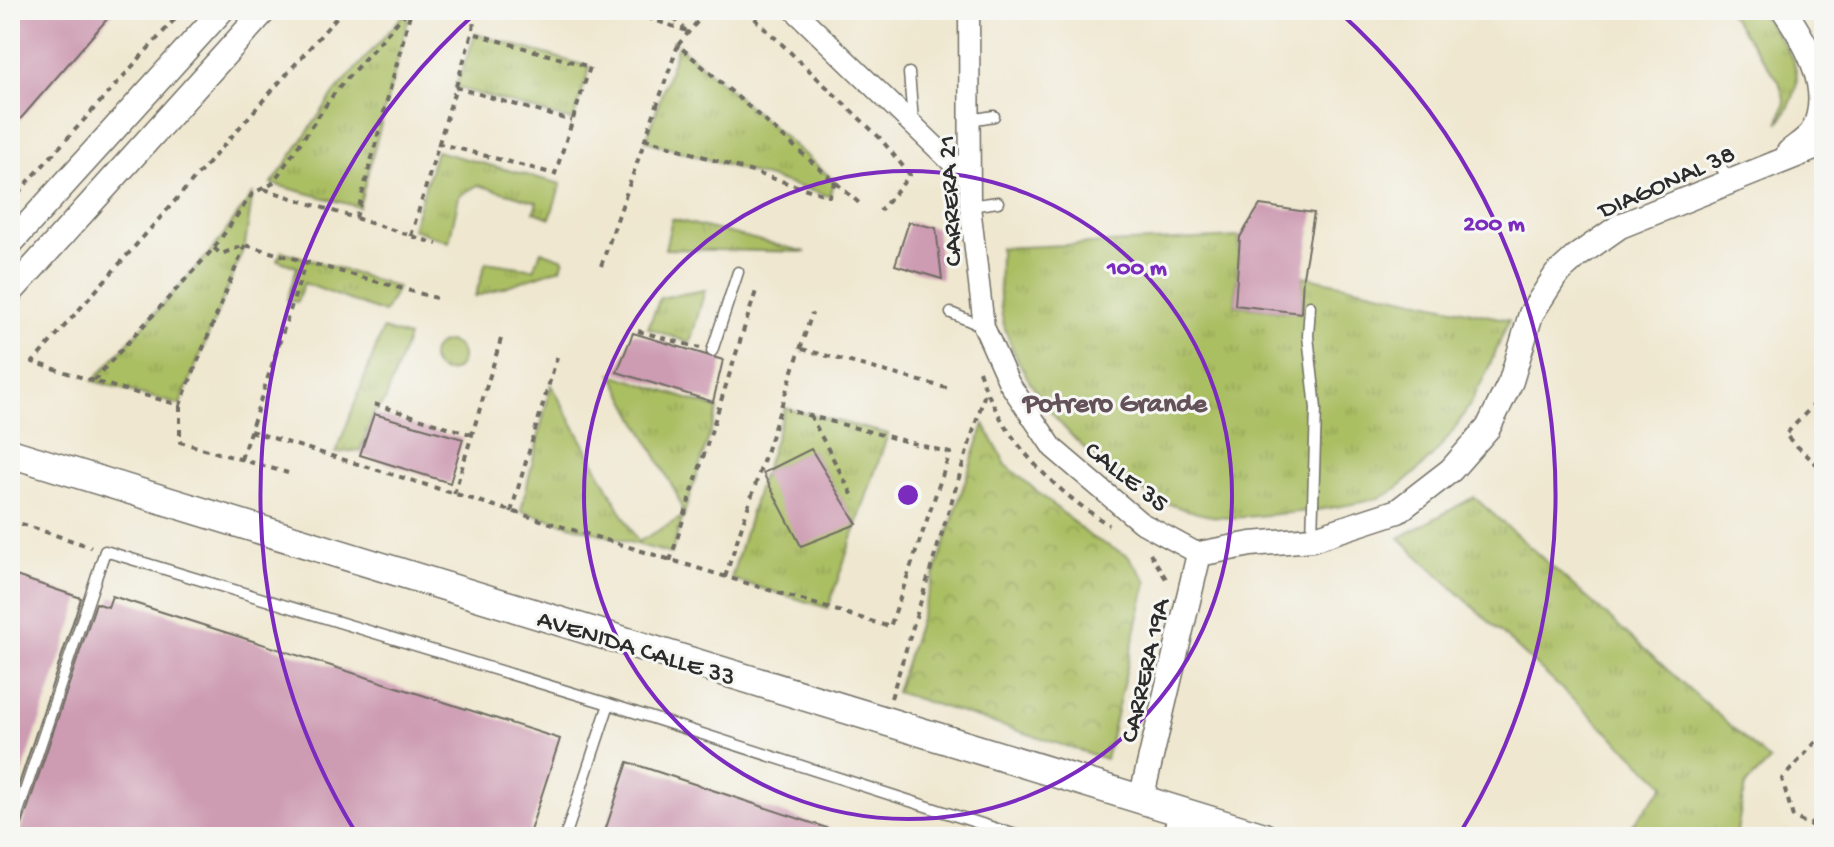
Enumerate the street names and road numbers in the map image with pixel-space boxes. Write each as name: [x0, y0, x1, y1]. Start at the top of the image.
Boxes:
street label: CARRERA 21: [934, 134, 971, 267]
street label: DIAGONAL 38: [1593, 140, 1741, 229]
street label: CALLE 35: [1077, 436, 1173, 521]
street label: CARRERA 19A: [1116, 594, 1179, 746]
street label: AVENIDA CALLE 33: [533, 605, 738, 695]

